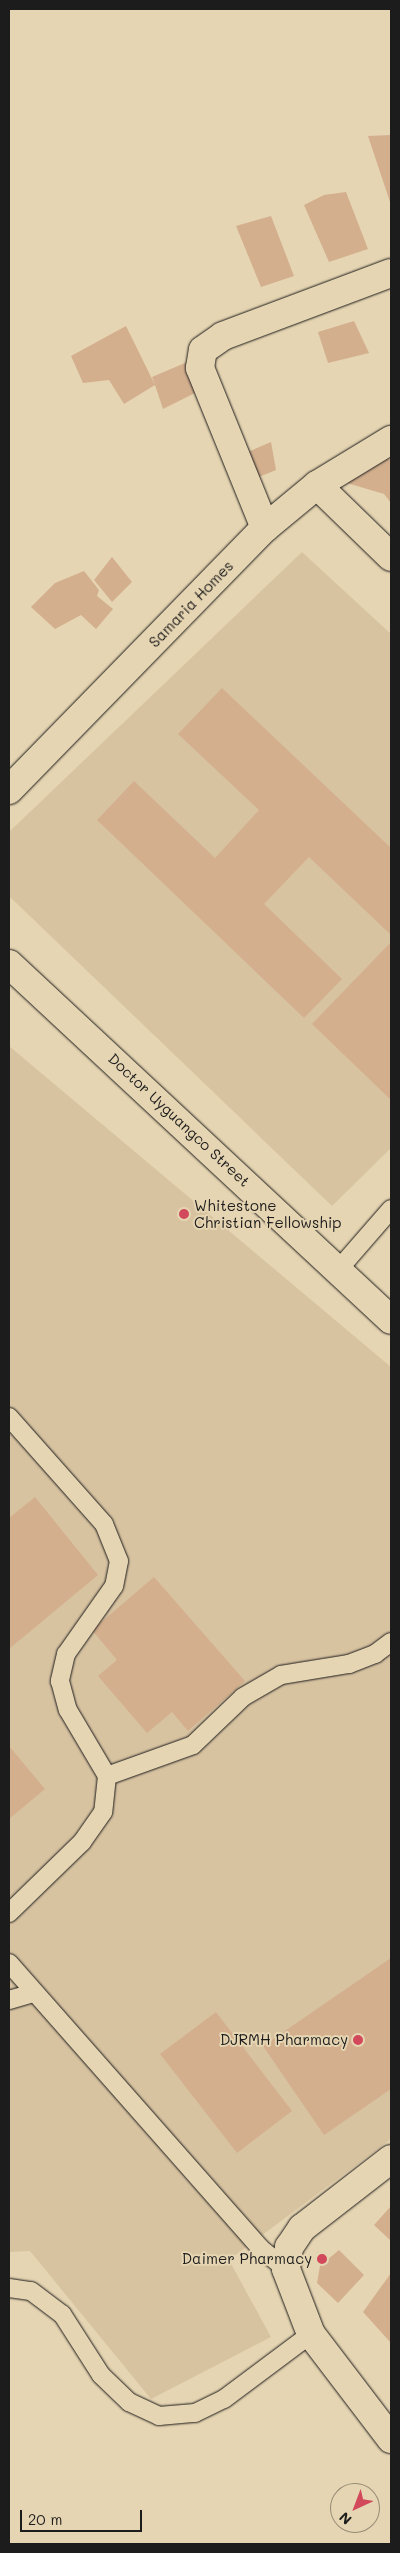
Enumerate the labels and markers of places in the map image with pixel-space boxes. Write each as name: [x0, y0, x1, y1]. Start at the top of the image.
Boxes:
place label: Whitestone Christian Fellowship: [194, 1196, 342, 1231]
marker: Whitestone Christian Fellowship: [178, 1208, 190, 1220]
place label: DJRMH Pharmacy: [220, 2031, 348, 2049]
marker: DJRMH Pharmacy: [352, 2034, 364, 2046]
place label: Daimer Pharmacy: [182, 2250, 312, 2268]
marker: Daimer Pharmacy: [316, 2253, 328, 2265]

